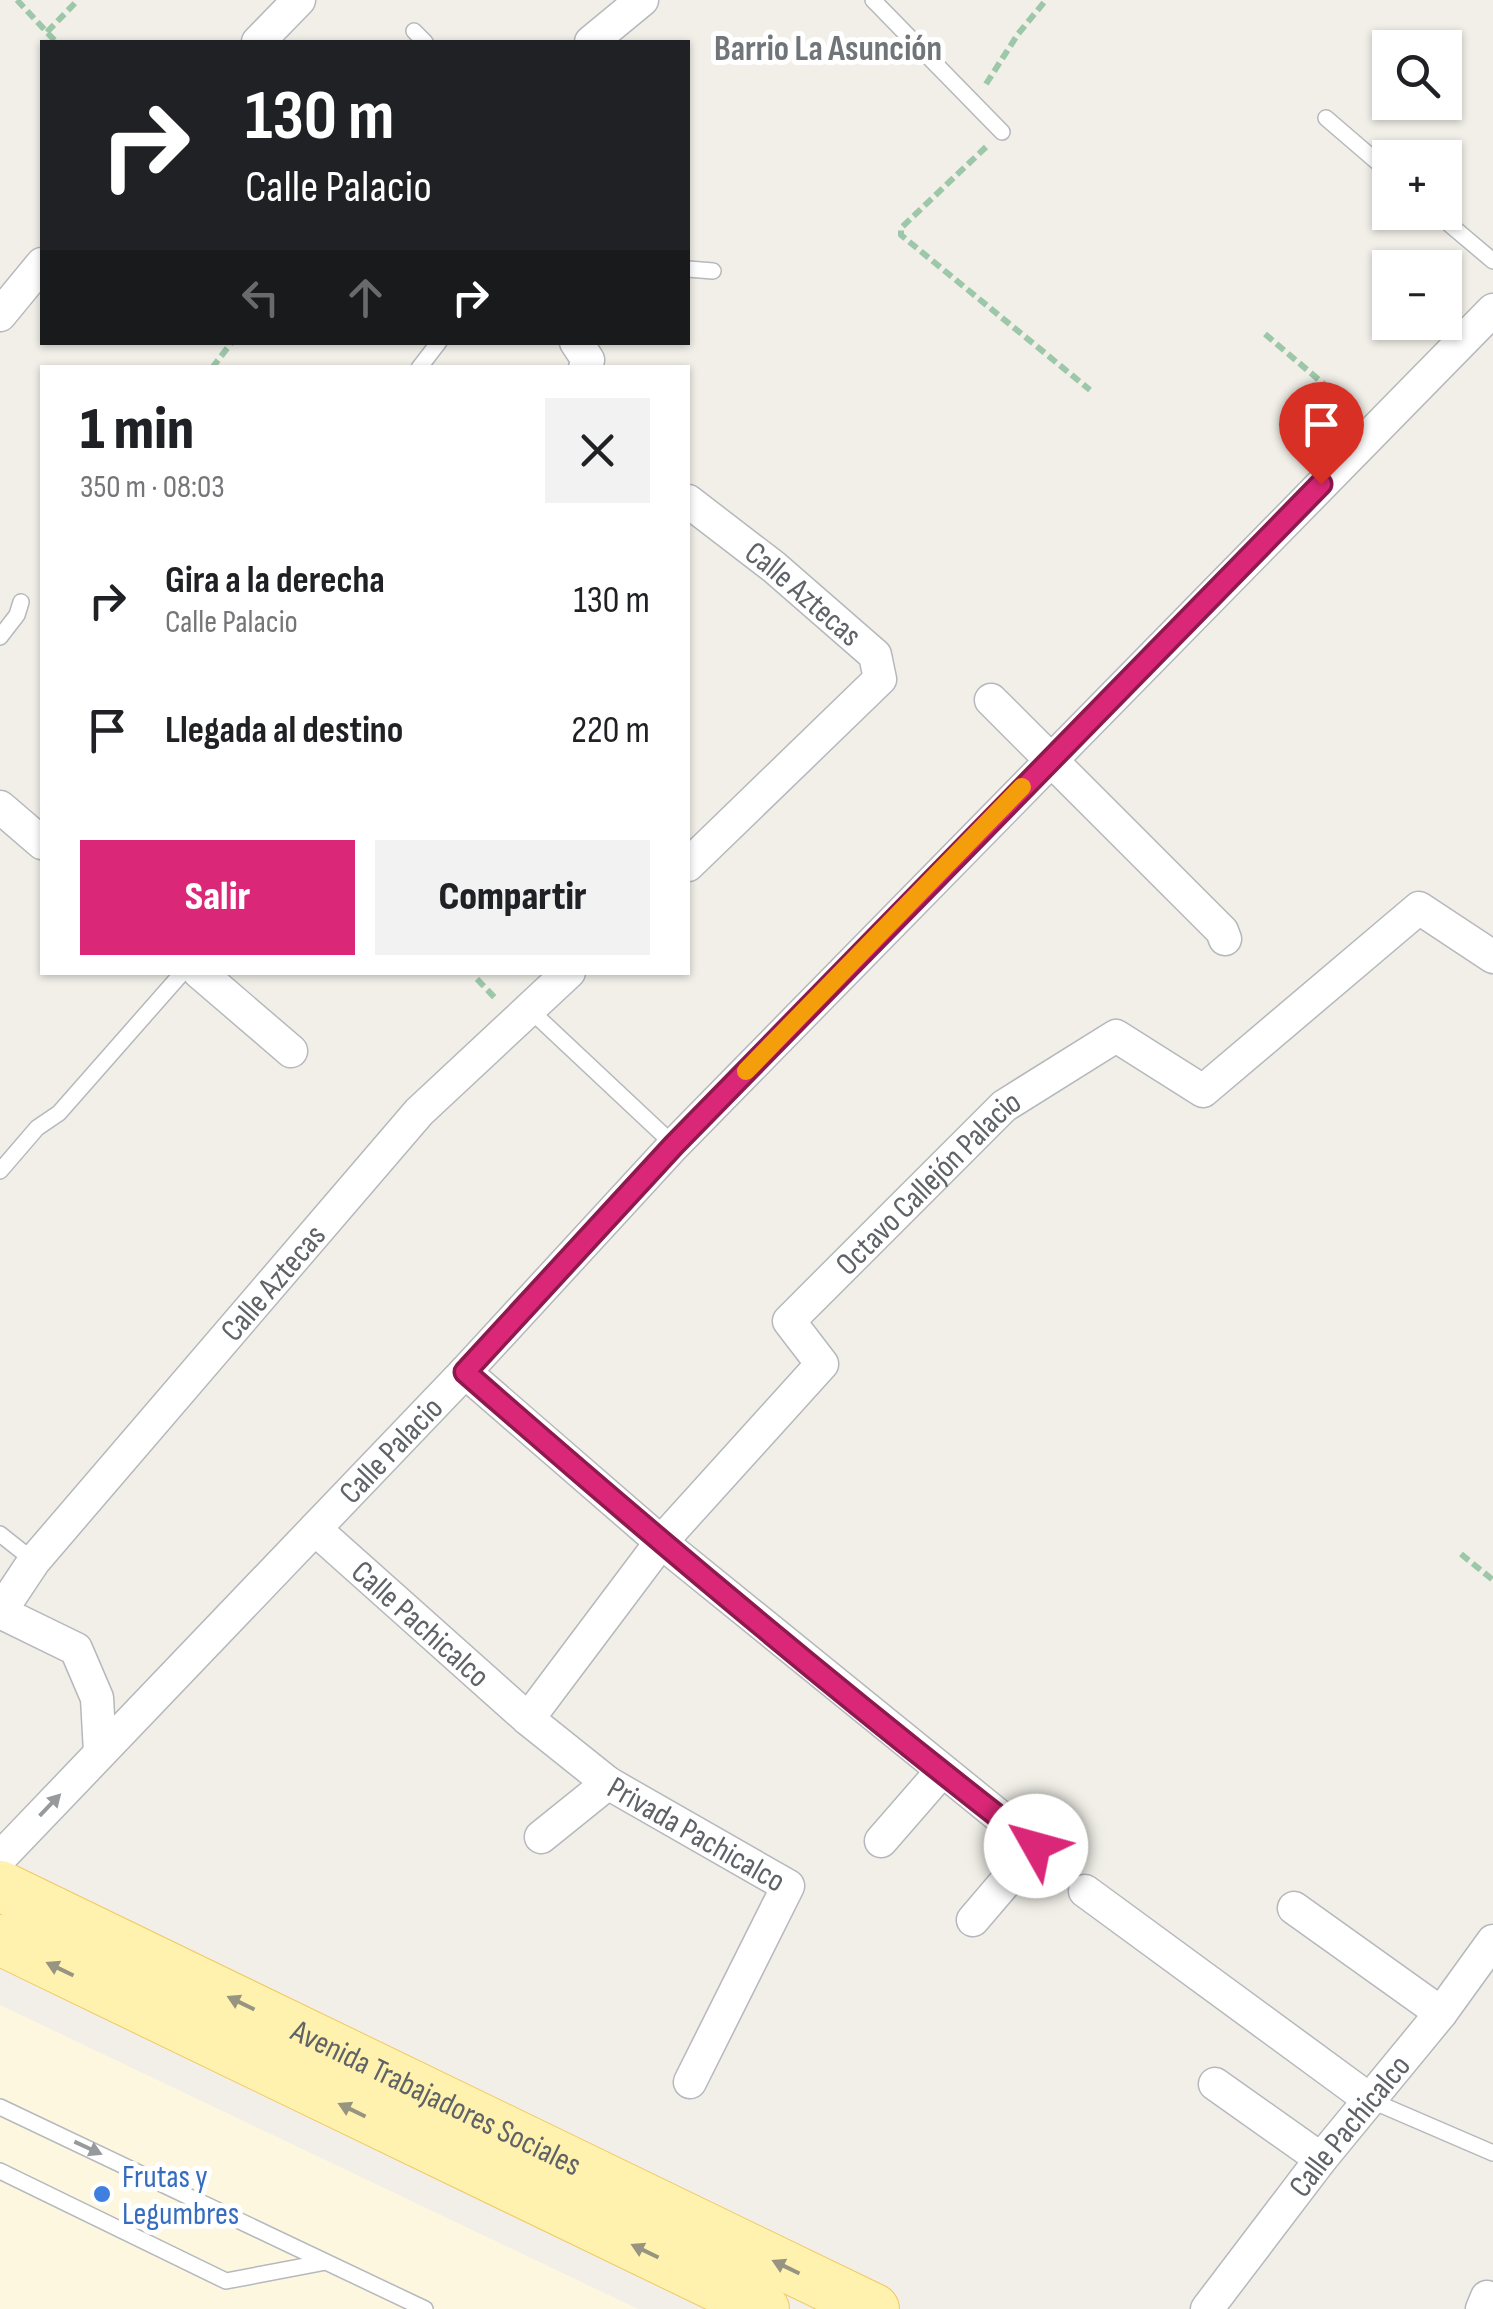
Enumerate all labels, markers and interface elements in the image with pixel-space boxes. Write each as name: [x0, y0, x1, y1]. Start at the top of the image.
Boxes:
district label: Barrio La Asunción: [714, 28, 942, 71]
map controls: [1372, 30, 1462, 340]
button: search: [1372, 30, 1462, 120]
text: 130 m: [245, 75, 394, 159]
icon: right: [80, 80, 210, 210]
button: +: [1372, 140, 1462, 230]
text: Calle Palacio: [245, 160, 432, 215]
button: −: [1372, 250, 1462, 340]
icon: left: [233, 270, 288, 325]
icon: ahead: [338, 270, 393, 325]
icon: right: [443, 270, 498, 325]
pin: [1279, 382, 1364, 485]
text: 1 min: [80, 394, 194, 466]
icon: arrive: [1294, 397, 1349, 452]
button: close: [545, 398, 650, 503]
text: 350 m · 08:03: [80, 468, 225, 507]
street label: Calle Aztecas: [737, 534, 869, 655]
text: Gira a la derecha: [165, 558, 385, 603]
icon: right: [80, 573, 135, 628]
text: 130 m: [573, 578, 650, 623]
text: Calle Palacio: [165, 603, 298, 642]
icon: arrive: [80, 703, 135, 758]
text: Llegada al destino: [165, 708, 403, 753]
text: 220 m: [571, 708, 650, 753]
button: Salir: [80, 840, 355, 955]
button: Compartir: [375, 840, 650, 955]
street label: Octavo Callejón Palacio: [828, 1083, 1028, 1284]
street label: Calle Aztecas: [213, 1217, 335, 1350]
street label: Calle Palacio: [332, 1389, 452, 1512]
street label: Calle Pachicalco: [343, 1553, 497, 1696]
street label: Privada Pachicalco: [600, 1769, 792, 1901]
one-way arrow: [38, 1793, 61, 1817]
position arrow: [984, 1794, 1088, 1898]
one-way arrow: [45, 1960, 74, 1977]
one-way arrow: [227, 1995, 256, 2012]
street label: Avenida Trabajadores Sociales: [284, 2012, 587, 2185]
street label: Calle Pachicalco: [1281, 2048, 1419, 2205]
one-way arrow: [338, 2102, 367, 2119]
one-way arrow: [74, 2140, 103, 2157]
place label: Frutas y Legumbres: [122, 2158, 239, 2234]
marker: Frutas y Legumbres: [91, 2183, 113, 2205]
one-way arrow: [630, 2243, 659, 2260]
one-way arrow: [771, 2258, 800, 2275]

